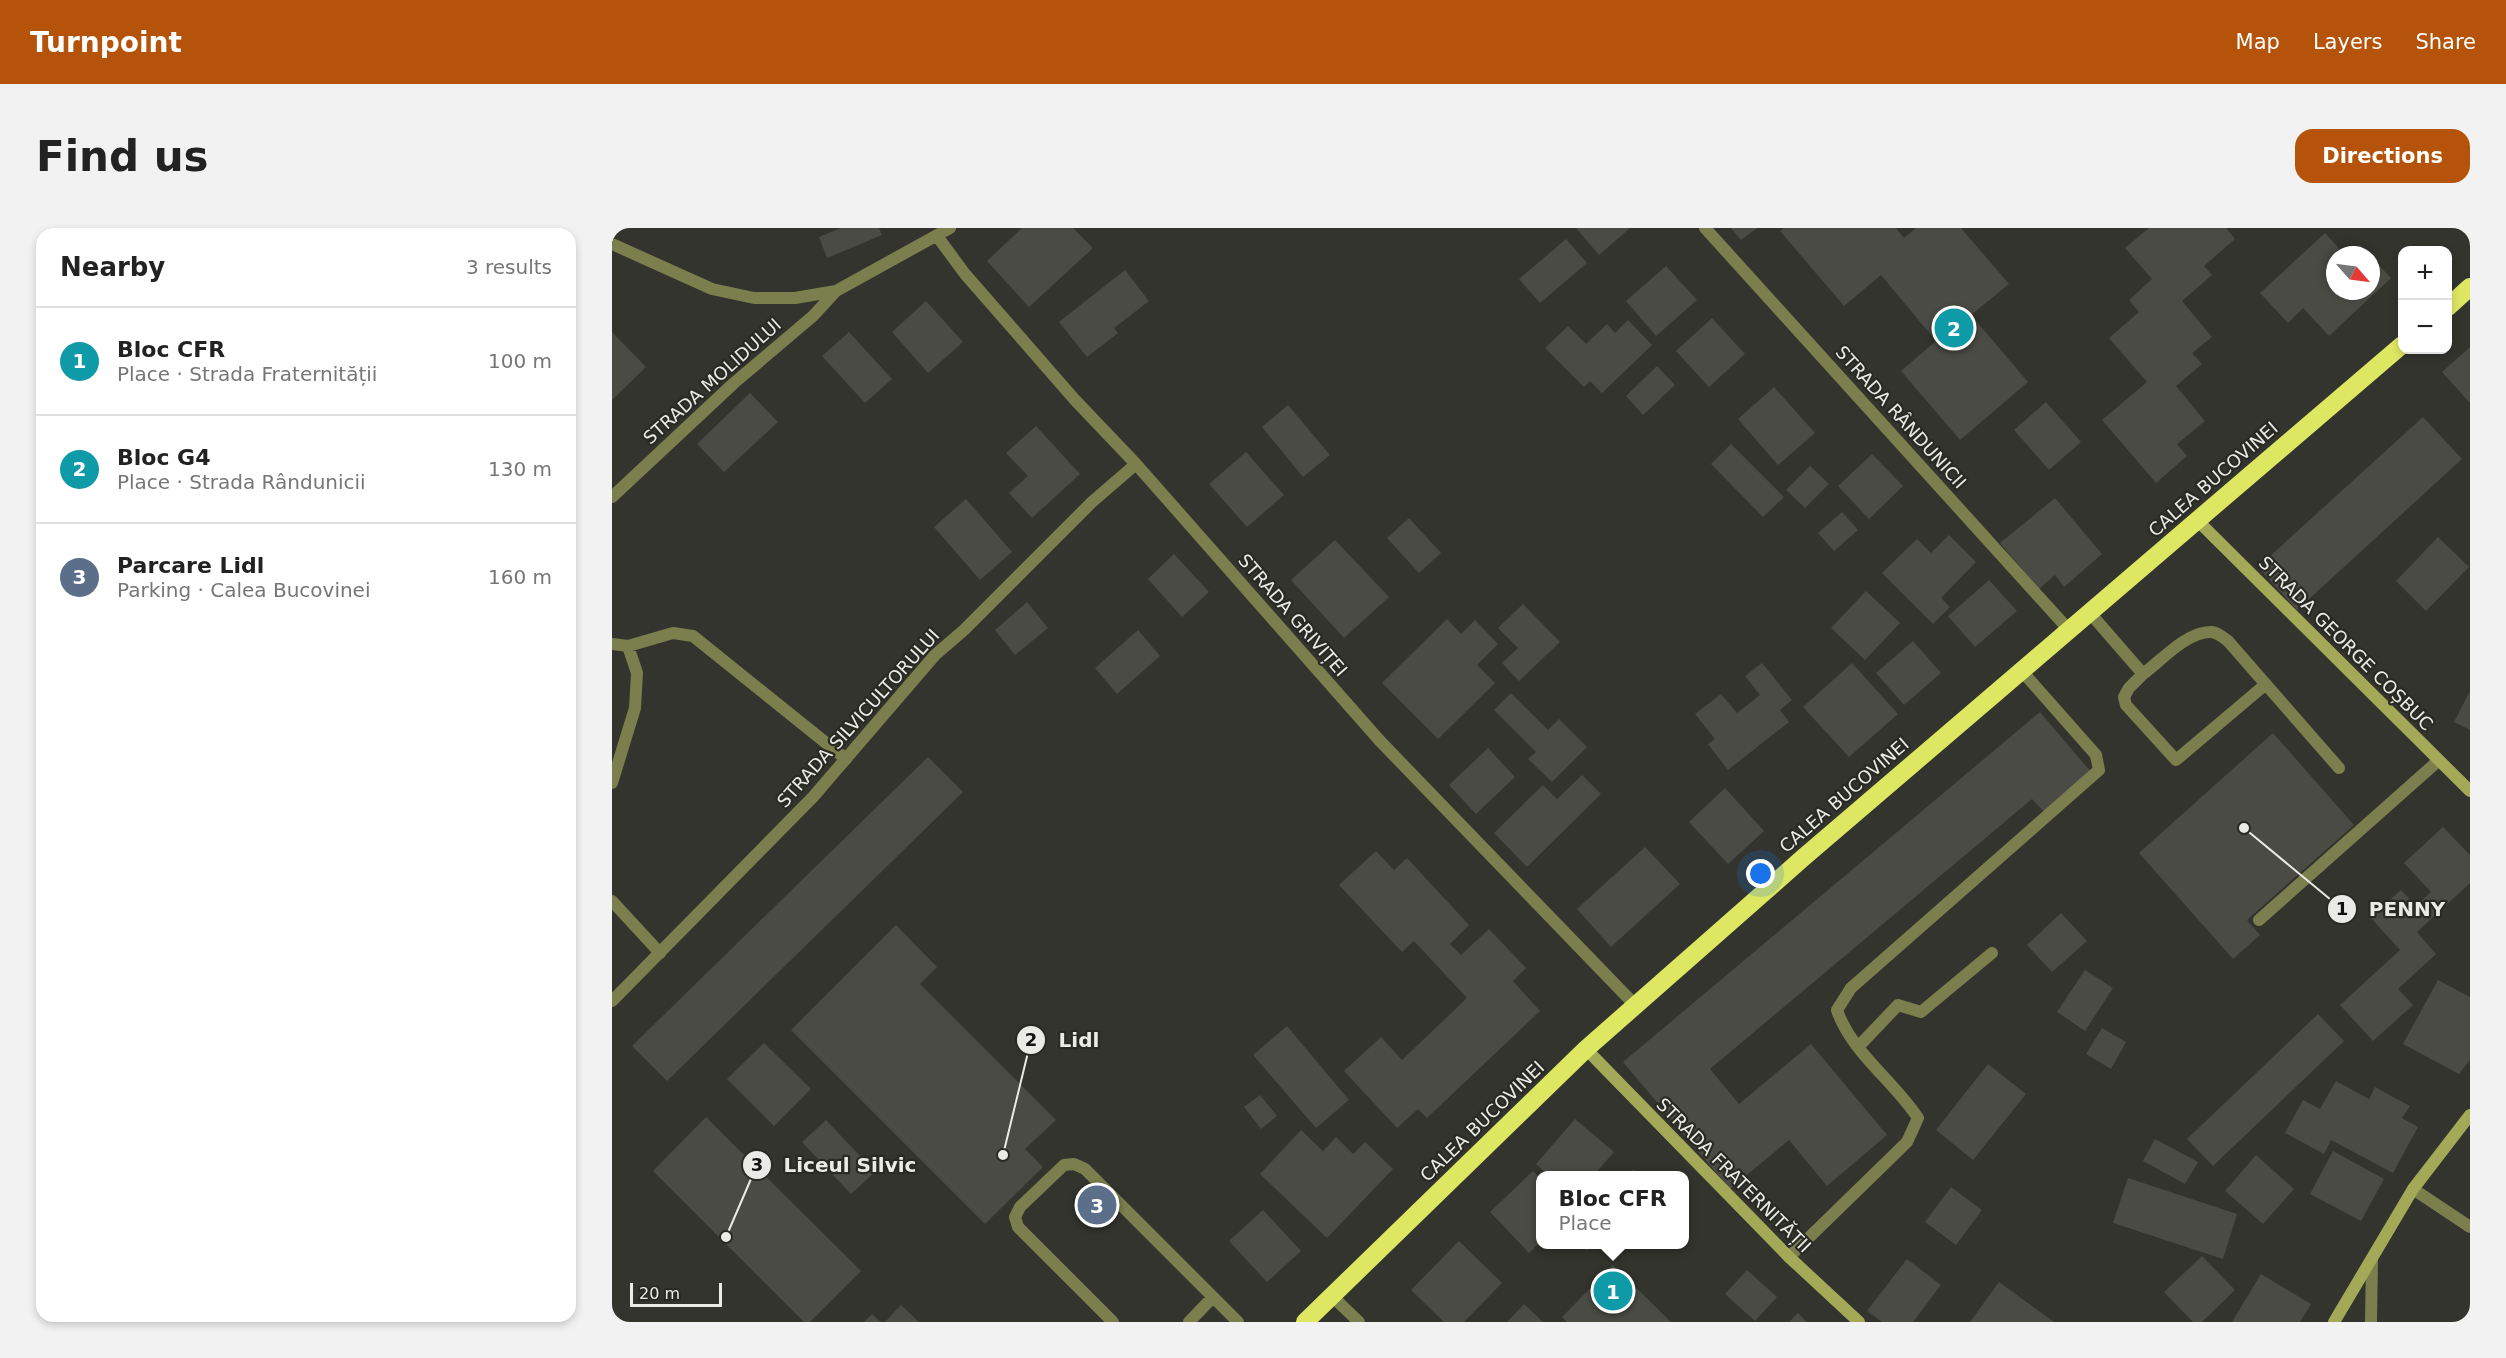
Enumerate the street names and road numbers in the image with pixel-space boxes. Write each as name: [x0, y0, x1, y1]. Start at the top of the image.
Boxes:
street label: STRADA MOLIDULUI: [639, 314, 785, 448]
street label: STRADA RÂNDUNICII: [1831, 341, 1971, 493]
street label: CALEA BUCOVINEI: [2144, 417, 2282, 541]
street label: STRADA GRIVIȚEI: [1234, 550, 1352, 680]
street label: STRADA GEORGE COȘBUC: [2255, 552, 2437, 734]
street label: STRADA SILVICULTORULUI: [772, 625, 944, 811]
street label: CALEA BUCOVINEI: [1775, 733, 1913, 857]
street label: CALEA BUCOVINEI: [1416, 1056, 1548, 1186]
street label: STRADA FRATERNITĂȚII: [1652, 1093, 1816, 1257]

